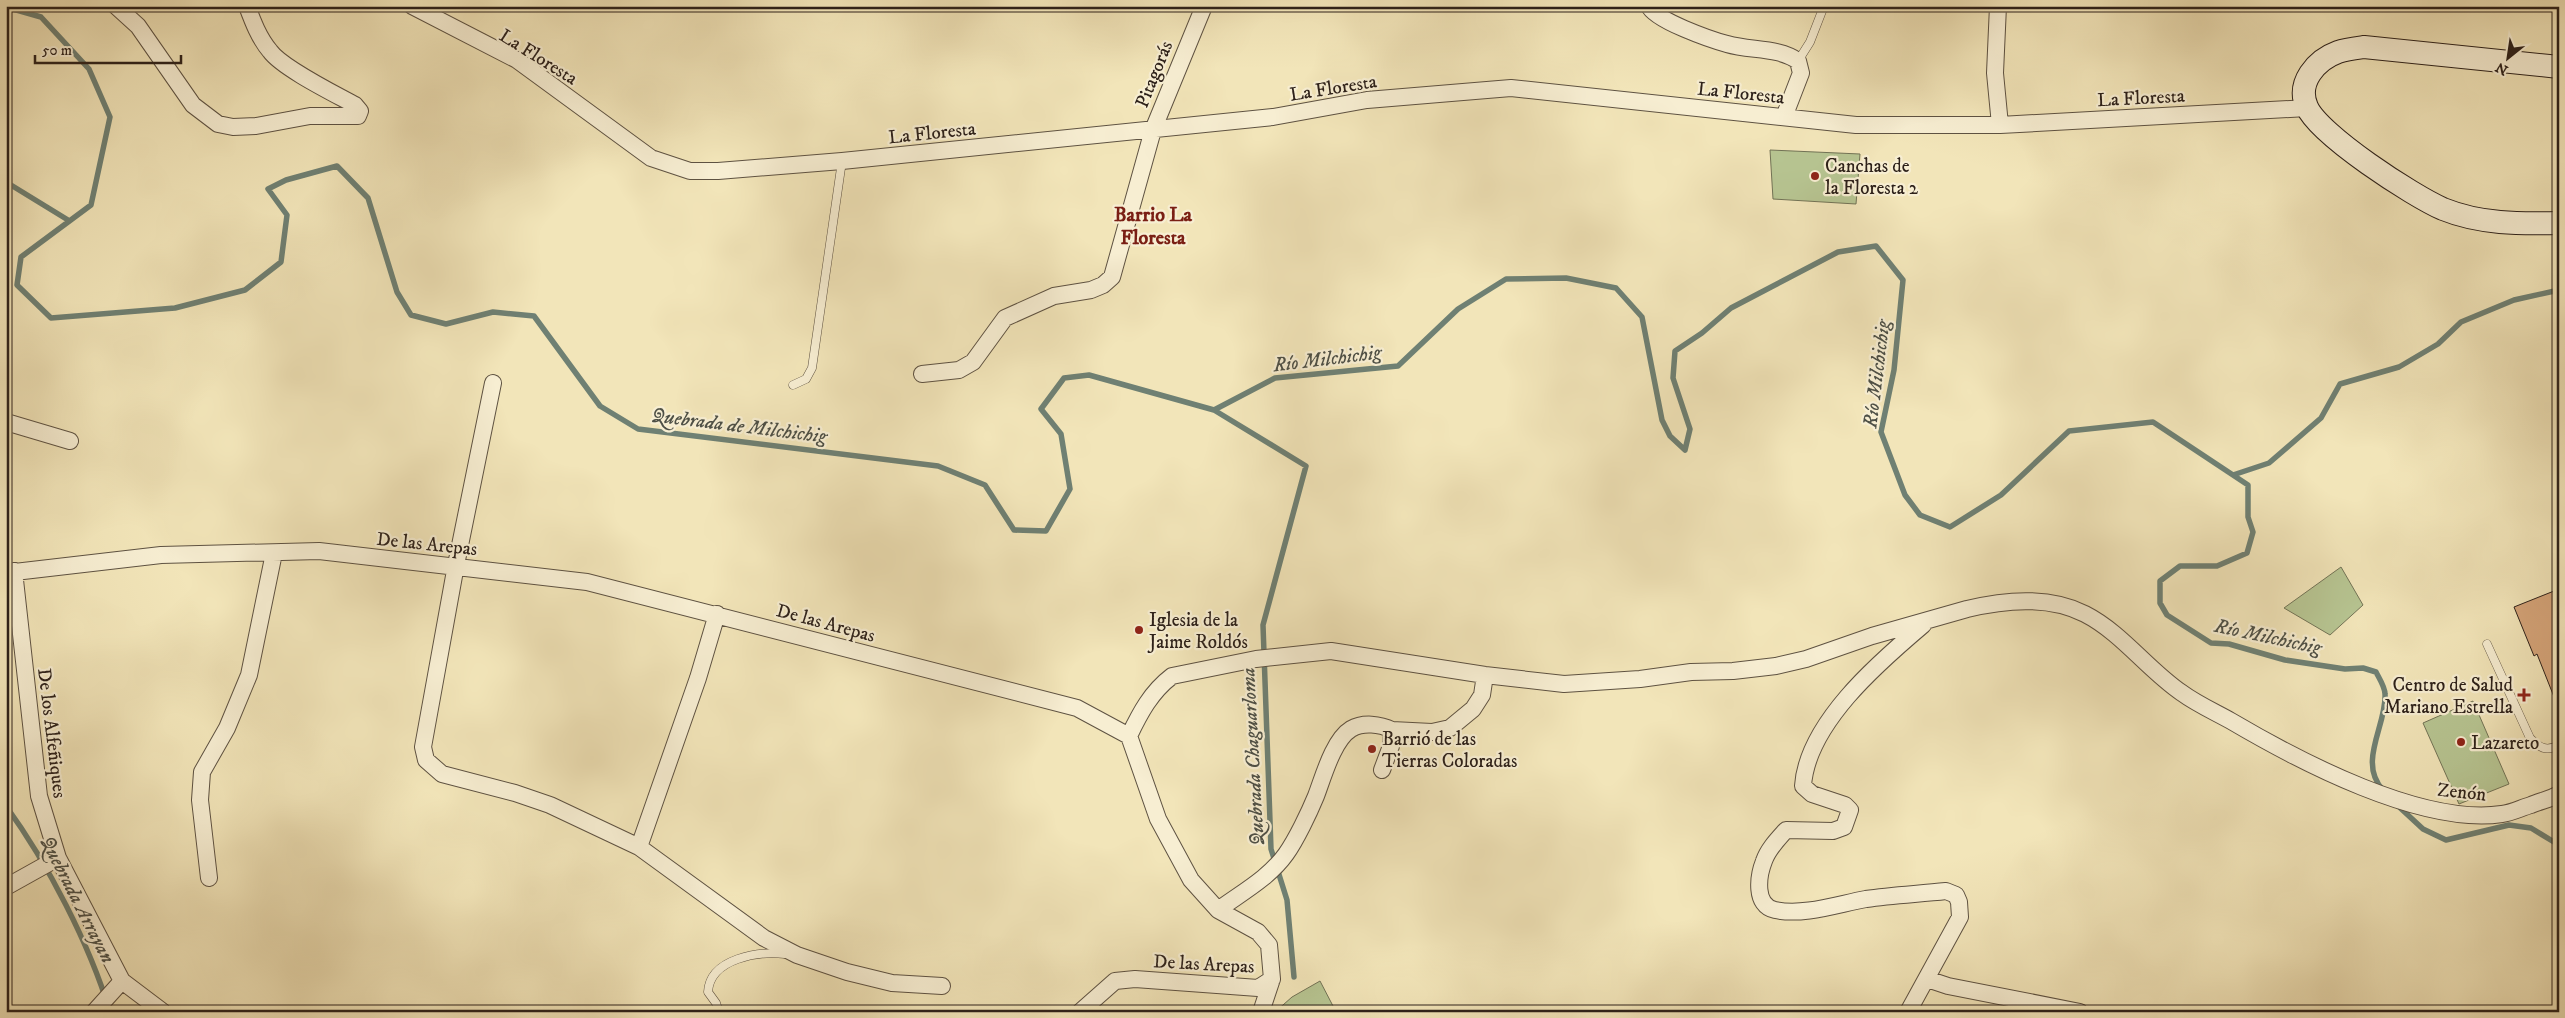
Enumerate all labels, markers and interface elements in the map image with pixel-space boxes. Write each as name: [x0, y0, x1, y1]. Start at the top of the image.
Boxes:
street label: La Floresta: [495, 24, 582, 90]
scale bar: [35, 32, 181, 64]
north arrow: [2482, 32, 2532, 82]
street label: Pitagorás: [1131, 38, 1178, 111]
text: 50 m: [42, 41, 72, 60]
text: N: [2492, 57, 2511, 79]
street label: La Floresta: [1288, 70, 1378, 107]
street label: La Floresta: [1696, 77, 1786, 110]
street label: La Floresta: [2097, 85, 2185, 112]
street label: La Floresta: [887, 117, 977, 150]
place label: Canchas de la Floresta 2: [1825, 155, 1919, 200]
marker: Canchas de la Floresta 2: [1809, 170, 1821, 182]
district label: Barrio La Floresta: [1114, 203, 1193, 251]
water label: Río Milchichig: [1858, 317, 1897, 431]
water label: Río Milchichig: [1271, 340, 1384, 379]
water label: Quebrada de Milchichig: [650, 403, 830, 450]
street label: De las Arepas: [375, 528, 478, 561]
street label: De las Arepas: [774, 599, 878, 648]
place label: Iglesia de la Jaime Roldós: [1147, 609, 1248, 654]
water label: Río Milchichig: [2211, 614, 2325, 661]
marker: Iglesia de la Jaime Roldós: [1133, 624, 1145, 636]
street label: De los Alfeñiques: [31, 667, 71, 800]
water label: Quebrada Chaguarloma: [1236, 667, 1271, 847]
place label: Centro de Salud Mariano Estrella: [2384, 674, 2514, 719]
marker: Centro de Salud Mariano Estrella: [2517, 688, 2531, 702]
place label: Barrió de las Tierras Coloradas: [1382, 728, 1517, 773]
place label: Lazareto: [2471, 732, 2539, 755]
marker: Lazareto: [2455, 736, 2467, 748]
marker: Barrió de las Tierras Coloradas: [1366, 743, 1378, 755]
street label: Zenón: [2436, 778, 2488, 807]
water label: Quebrada Arrayan: [34, 832, 120, 968]
street label: De las Arepas: [1153, 950, 1255, 979]

